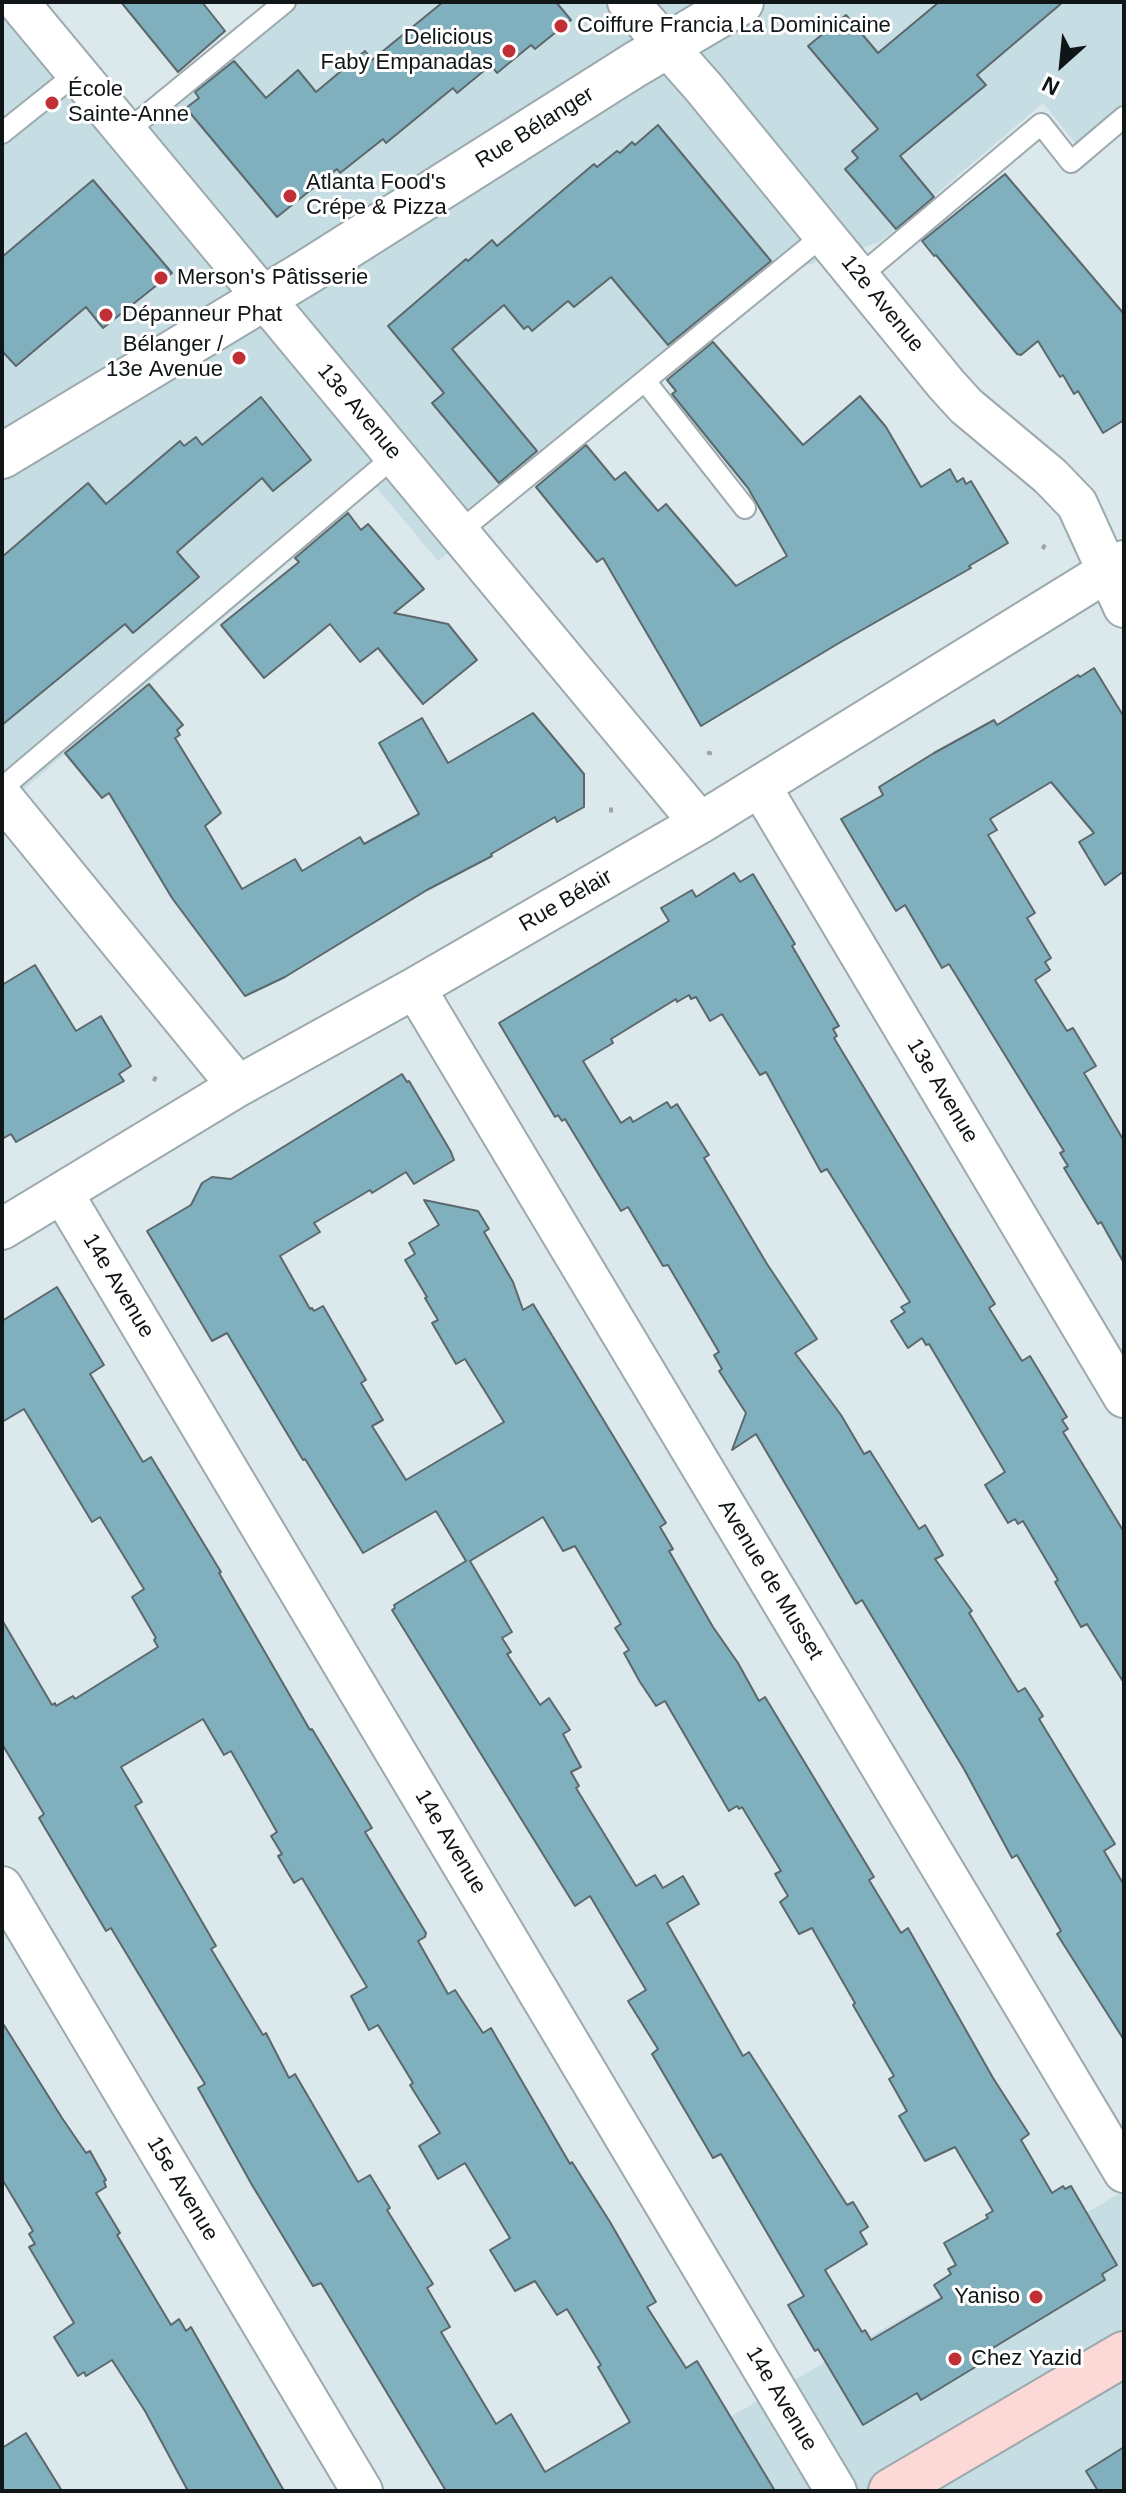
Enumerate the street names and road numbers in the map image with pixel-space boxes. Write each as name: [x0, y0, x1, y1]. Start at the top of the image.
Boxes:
street label: Rue Bélanger: [471, 81, 599, 175]
street label: 12e Avenue: [835, 250, 929, 358]
street label: 13e Avenue: [311, 359, 407, 465]
street label: Rue Bélair: [515, 864, 617, 938]
street label: 13e Avenue: [901, 1034, 983, 1148]
street label: 14e Avenue: [77, 1229, 159, 1343]
street label: Avenue de Musset: [712, 1495, 828, 1665]
street label: 14e Avenue: [409, 1785, 491, 1899]
street label: 15e Avenue: [141, 2132, 223, 2246]
street label: 14e Avenue: [740, 2342, 822, 2456]

